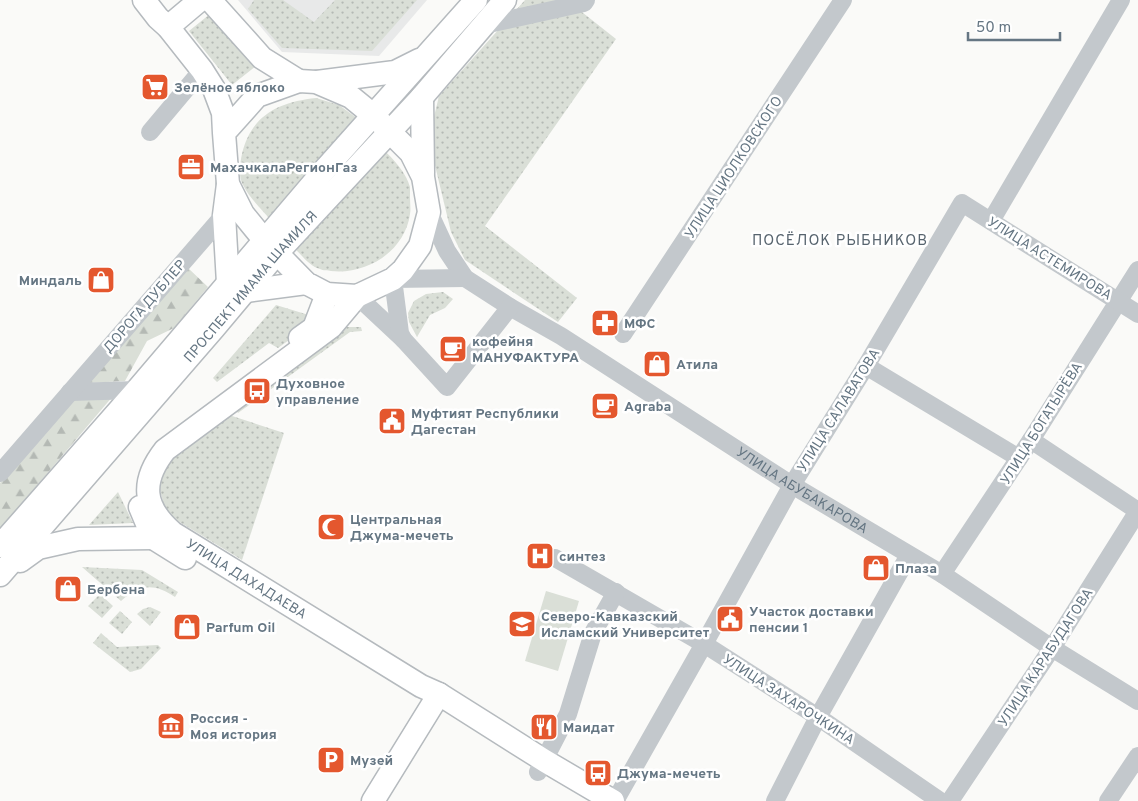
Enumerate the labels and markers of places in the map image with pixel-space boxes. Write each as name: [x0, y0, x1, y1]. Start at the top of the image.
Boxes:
supermarket icon: Зелёное яблоко: [140, 72, 170, 102]
place label: Зелёное яблоко: [174, 80, 285, 97]
office icon: МахачкалаРегионГаз: [176, 152, 206, 182]
place label: МахачкалаРегионГаз: [210, 160, 358, 177]
shop icon: Миндаль: [86, 265, 116, 295]
place label: Миндаль: [19, 273, 82, 290]
pharmacy icon: МФС: [590, 308, 620, 338]
place label: МФС: [624, 316, 656, 333]
cafe icon: кофейня МАНУФАКТУРА: [438, 334, 468, 364]
place label: кофейня МАНУФАКТУРА: [472, 334, 579, 367]
shop icon: Атила: [642, 349, 672, 379]
place label: Атила: [676, 357, 718, 374]
bus stop icon: Духовное управление: [242, 376, 272, 406]
place label: Духовное управление: [276, 376, 359, 409]
cafe icon: Agraba: [590, 391, 620, 421]
place label: Agraba: [624, 399, 671, 416]
public building icon: Муфтият Республики Дагестан: [377, 406, 407, 436]
place label: Муфтият Республики Дагестан: [411, 406, 559, 439]
mosque icon: Центральная Джума-мечеть: [316, 512, 346, 542]
place label: Центральная Джума-мечеть: [350, 512, 454, 545]
hospital icon: синтез: [525, 541, 555, 571]
place label: синтез: [559, 549, 606, 566]
shop icon: Плаза: [861, 553, 891, 583]
place label: Плаза: [895, 561, 937, 578]
shop icon: Бербена: [53, 574, 83, 604]
place label: Бербена: [87, 582, 145, 599]
public building icon: Участок доставки пенсии 1: [715, 604, 745, 634]
place label: Участок доставки пенсии 1: [749, 604, 874, 637]
school or university icon: Северо-Кавказский Исламский Университет: [507, 609, 537, 639]
place label: Северо-Кавказский Исламский Университет: [541, 609, 710, 642]
shop icon: Parfum Oil: [172, 612, 202, 642]
place label: Parfum Oil: [206, 620, 275, 637]
museum icon: Россия - Моя история: [156, 711, 186, 741]
place label: Россия - Моя история: [190, 711, 277, 744]
restaurant icon: Маидат: [529, 712, 559, 742]
place label: Маидат: [563, 720, 615, 737]
parking icon: Музей: [316, 745, 346, 775]
place label: Музей: [350, 753, 393, 770]
bus stop icon: Джума-мечеть: [583, 758, 613, 788]
place label: Джума-мечеть: [617, 766, 721, 783]

